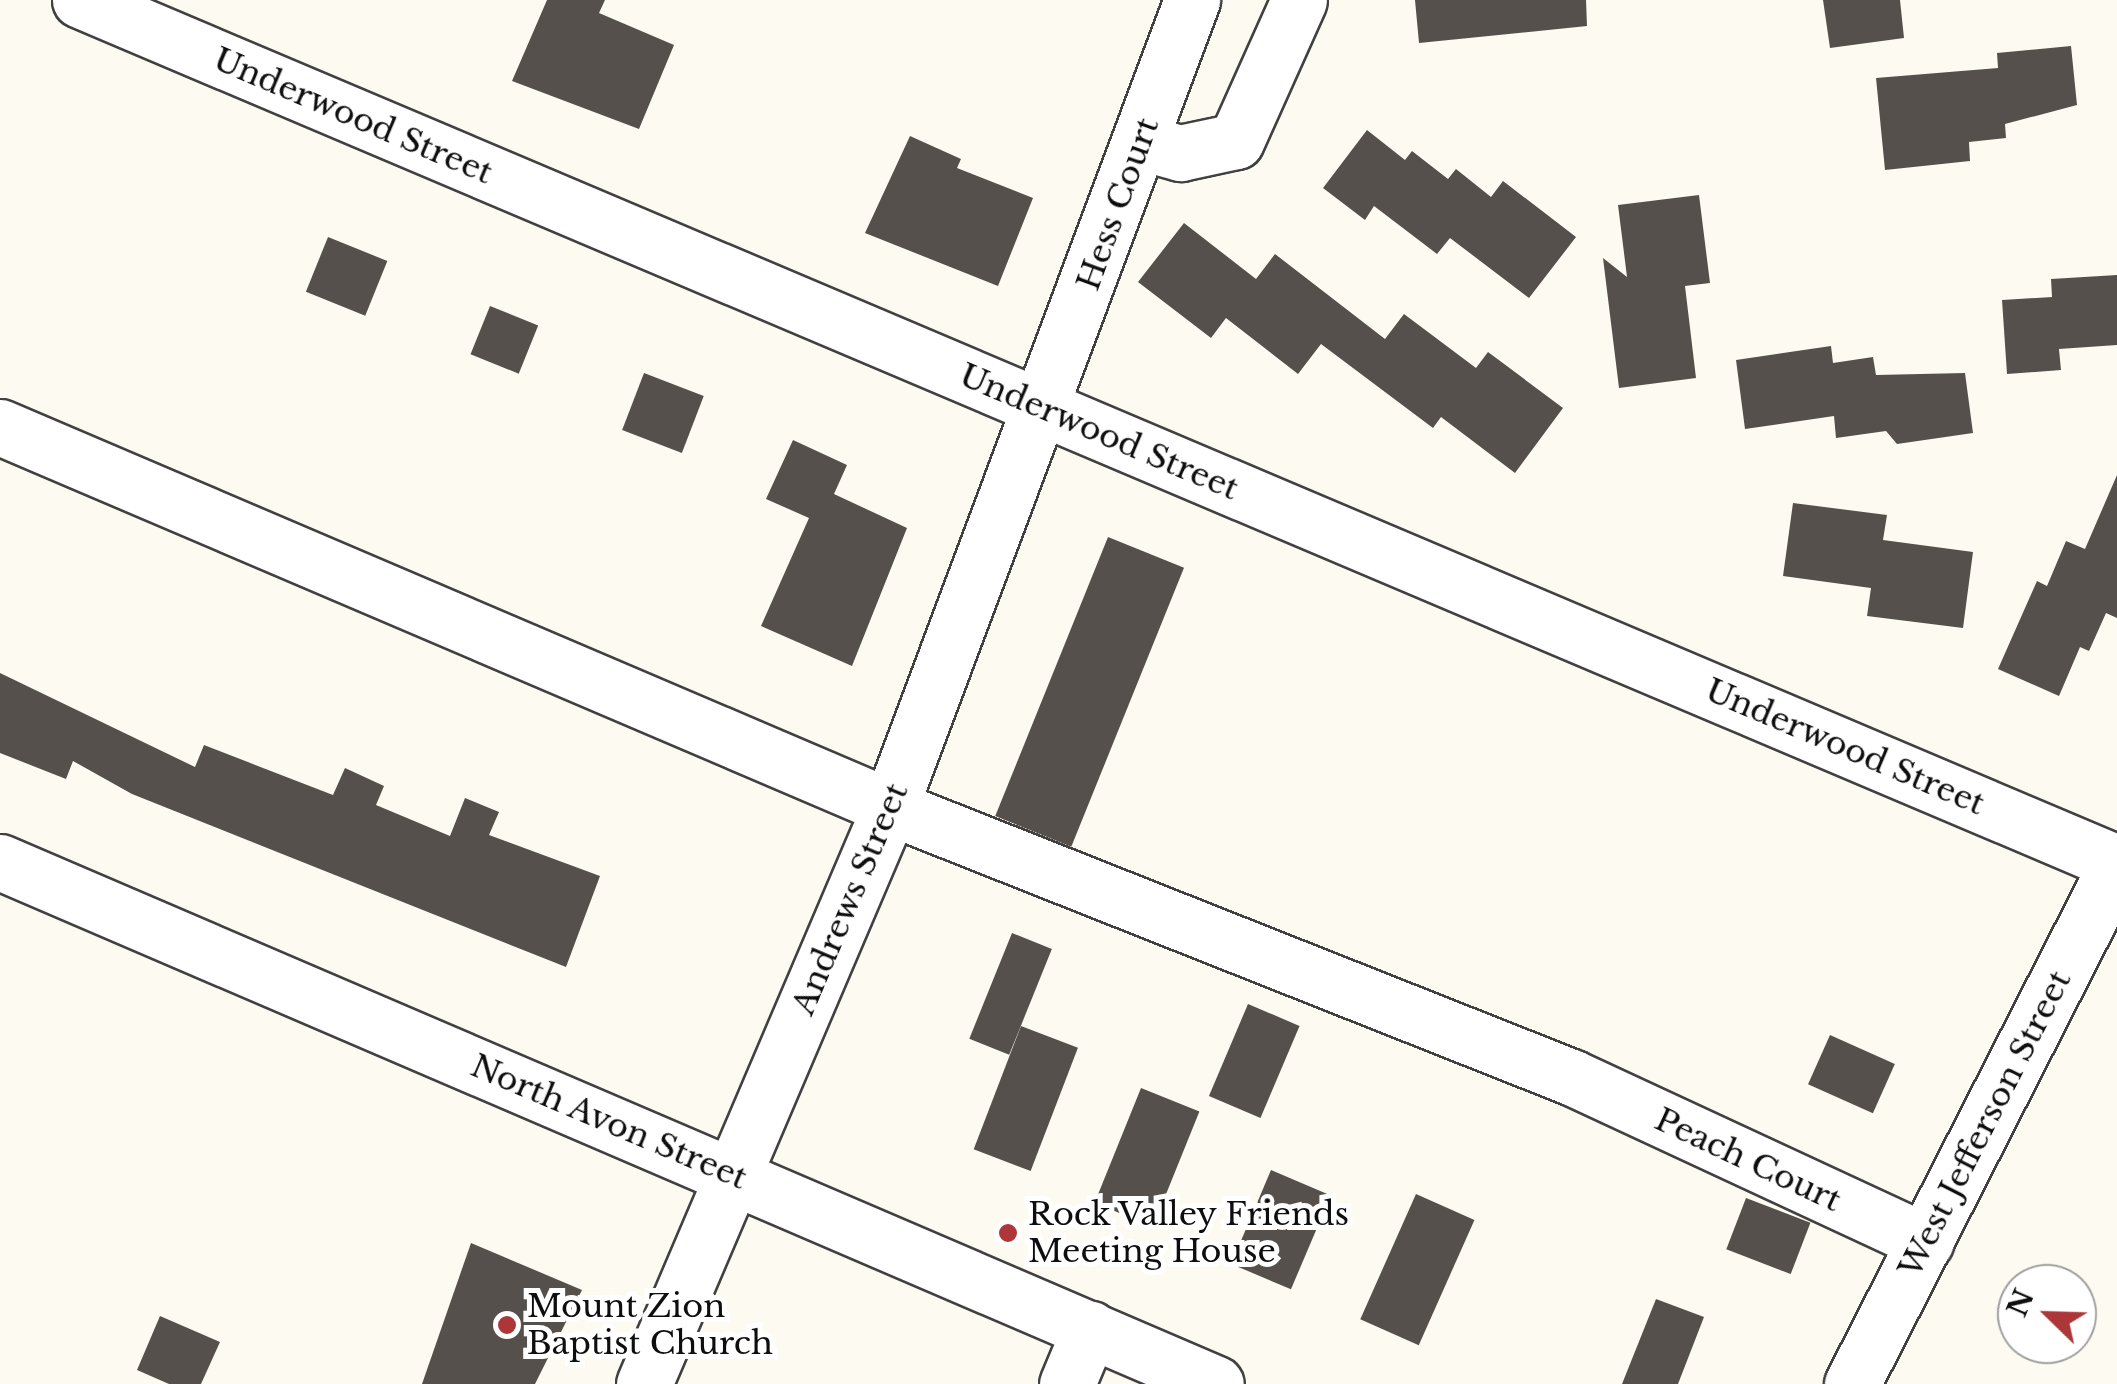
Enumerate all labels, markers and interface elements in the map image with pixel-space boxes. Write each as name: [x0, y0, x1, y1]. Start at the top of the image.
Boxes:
street label: Underwood Street: [208, 40, 498, 192]
street label: Hess Court: [1069, 113, 1167, 295]
street label: Underwood Street: [954, 356, 1244, 508]
street label: Underwood Street: [1700, 671, 1990, 823]
street label: Andrews Street: [784, 777, 916, 1021]
street label: West Jefferson Street: [1891, 964, 2079, 1284]
street label: North Avon Street: [465, 1046, 753, 1198]
street label: Peach Court: [1649, 1100, 1847, 1220]
place label: Rock Valley Friends Meeting House: [1028, 1196, 1352, 1271]
marker: Rock Valley Friends Meeting House: [997, 1222, 1019, 1244]
north arrow: [1997, 1264, 2097, 1364]
text: N: [2000, 1284, 2042, 1322]
place label: Mount Zion Baptist Church: [527, 1288, 773, 1363]
marker: Mount Zion Baptist Church: [496, 1314, 518, 1336]

